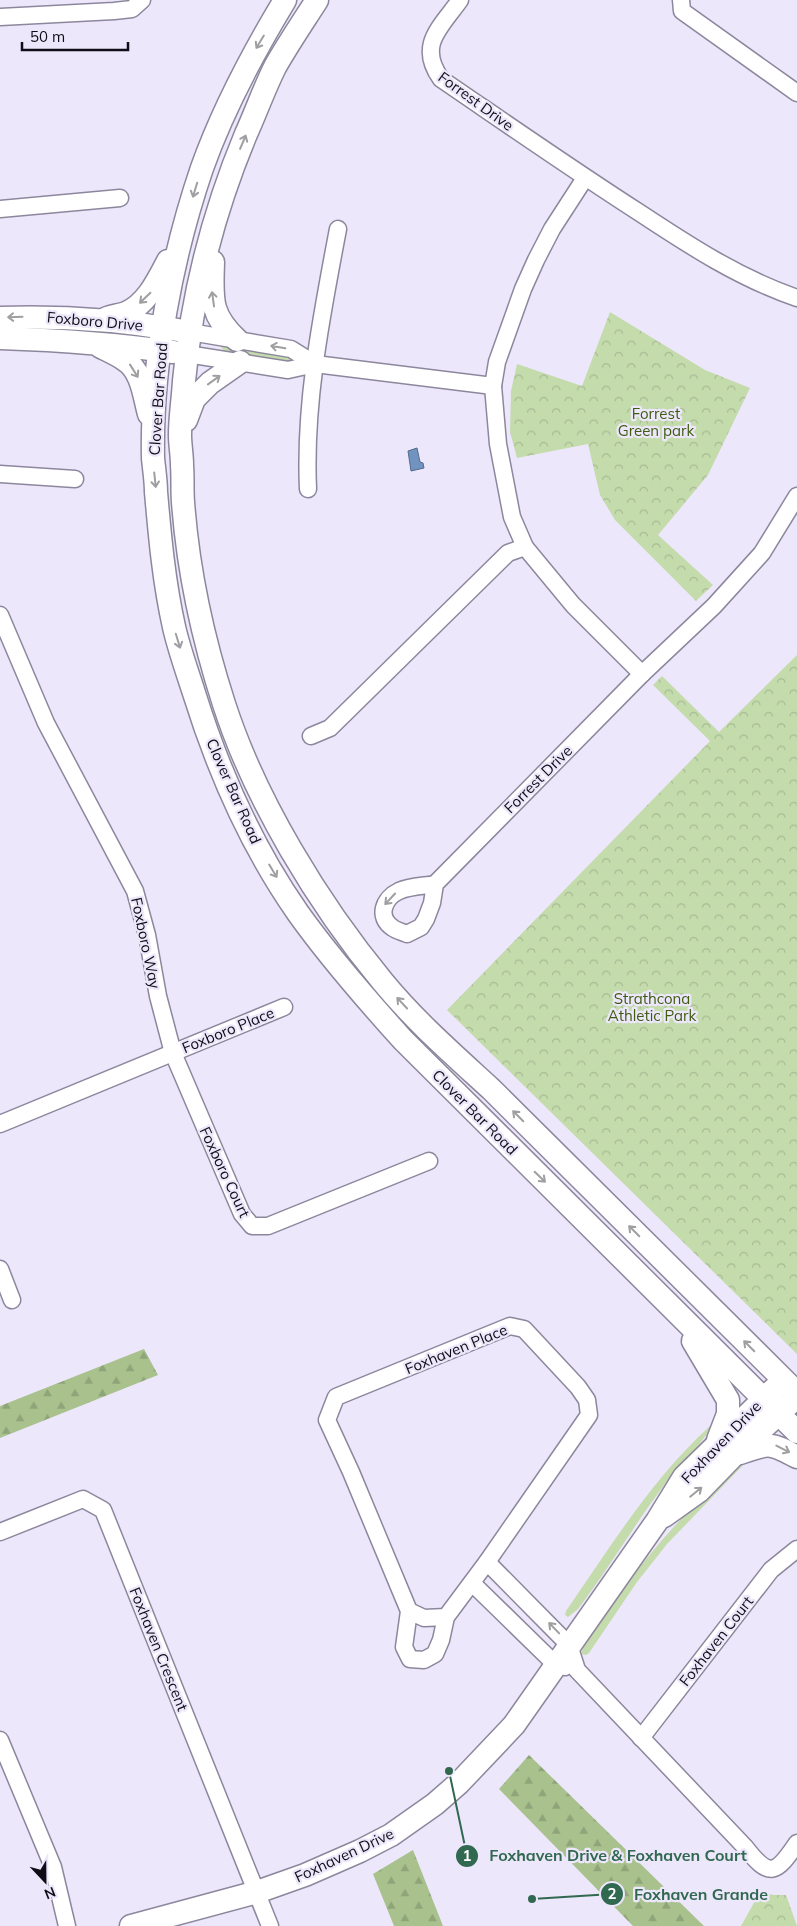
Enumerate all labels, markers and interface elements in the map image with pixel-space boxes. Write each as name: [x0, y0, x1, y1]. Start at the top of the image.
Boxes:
scale bar: [22, 20, 129, 52]
text: 50 m: [30, 27, 65, 46]
one-way arrow: [255, 34, 265, 48]
street label: Forrest Drive: [435, 67, 517, 135]
one-way arrow: [239, 135, 248, 150]
one-way arrow: [190, 182, 200, 198]
one-way arrow: [139, 291, 151, 303]
one-way arrow: [208, 292, 218, 308]
street label: Foxboro Drive: [46, 307, 144, 335]
one-way arrow: [7, 313, 23, 322]
one-way arrow: [270, 341, 286, 351]
street label: Clover Bar Road: [145, 342, 171, 456]
one-way arrow: [129, 364, 140, 378]
one-way arrow: [207, 375, 221, 385]
park label: Forrest Green park: [618, 404, 695, 440]
one-way arrow: [151, 472, 160, 488]
one-way arrow: [173, 633, 183, 649]
street label: Clover Bar Road: [202, 736, 266, 846]
street label: Forrest Drive: [500, 741, 576, 817]
one-way arrow: [268, 864, 278, 878]
one-way arrow: [384, 893, 396, 905]
street label: Foxboro Way: [127, 896, 165, 990]
park label: Strathcona Athletic Park: [608, 989, 696, 1025]
one-way arrow: [396, 996, 408, 1009]
street label: Foxboro Place: [179, 1003, 277, 1057]
street label: Clover Bar Road: [428, 1065, 522, 1159]
one-way arrow: [512, 1110, 524, 1123]
street label: Foxboro Court: [196, 1124, 254, 1220]
one-way arrow: [534, 1171, 546, 1183]
one-way arrow: [628, 1224, 640, 1237]
street label: Foxhaven Place: [402, 1320, 510, 1378]
one-way arrow: [743, 1339, 755, 1352]
street label: Foxhaven Drive: [677, 1397, 765, 1487]
one-way arrow: [775, 1445, 790, 1454]
one-way arrow: [690, 1487, 703, 1498]
street label: Foxhaven Crescent: [126, 1584, 192, 1714]
street label: Foxhaven Court: [675, 1592, 757, 1690]
one-way arrow: [548, 1622, 560, 1635]
street label: Foxhaven Drive: [291, 1824, 397, 1886]
callout: Foxhaven Drive & Foxhaven Court: [454, 1840, 757, 1871]
text: Foxhaven Drive & Foxhaven Court: [489, 1845, 747, 1865]
text: 1: [462, 1846, 472, 1865]
north arrow: [20, 1856, 70, 1906]
callout: Foxhaven Grande: [599, 1879, 778, 1910]
text: N: [42, 1883, 58, 1903]
text: 2: [607, 1884, 617, 1903]
text: Foxhaven Grande: [634, 1884, 768, 1904]

